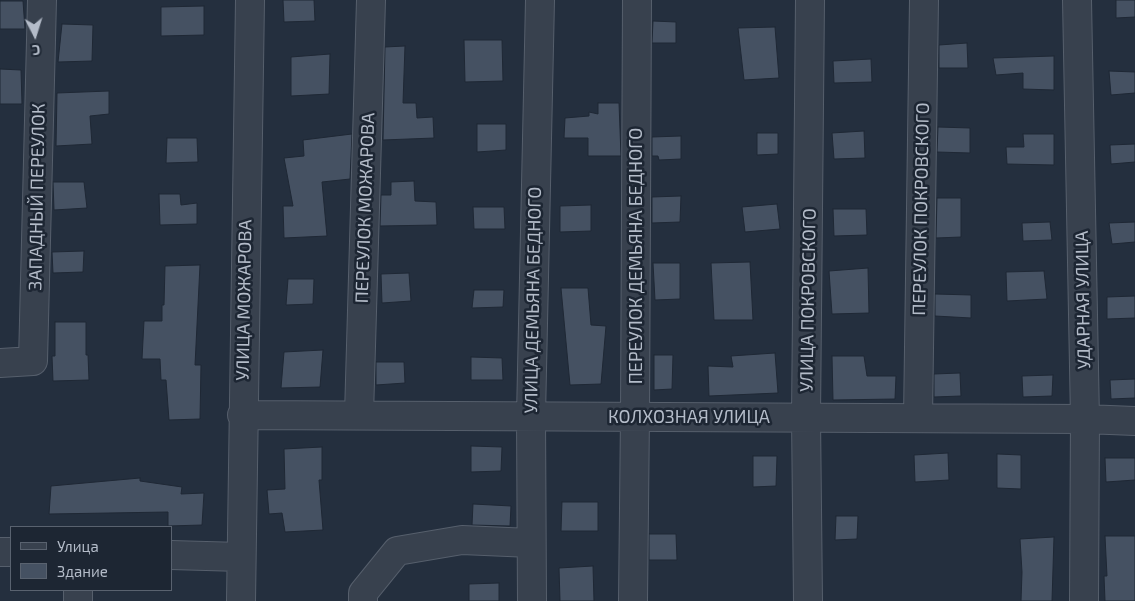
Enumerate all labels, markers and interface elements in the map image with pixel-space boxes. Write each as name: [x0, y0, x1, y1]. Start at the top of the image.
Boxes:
north arrow: [10, 10, 60, 60]
text: С: [32, 42, 41, 59]
street label: ПЕРЕУЛОК ПОКРОВСКОГО: [908, 102, 934, 316]
street label: ЗАПАДНЫЙ ПЕРЕУЛОК: [25, 103, 49, 291]
street label: ПЕРЕУЛОК МОЖАРОВА: [351, 112, 379, 304]
street label: ПЕРЕУЛОК ДЕМЬЯНА БЕДНОГО: [625, 128, 647, 384]
street label: УЛИЦА ДЕМЬЯНА БЕДНОГО: [520, 186, 546, 414]
street label: УЛИЦА ПОКРОВСКОГО: [796, 208, 820, 392]
street label: УЛИЦА МОЖАРОВА: [232, 219, 256, 381]
street label: УДАРНАЯ УЛИЦА: [1071, 230, 1095, 370]
street label: КОЛХОЗНАЯ УЛИЦА: [608, 406, 770, 428]
legend: [10, 526, 172, 591]
text: Улица: [57, 537, 99, 555]
text: Здание: [57, 562, 108, 580]

